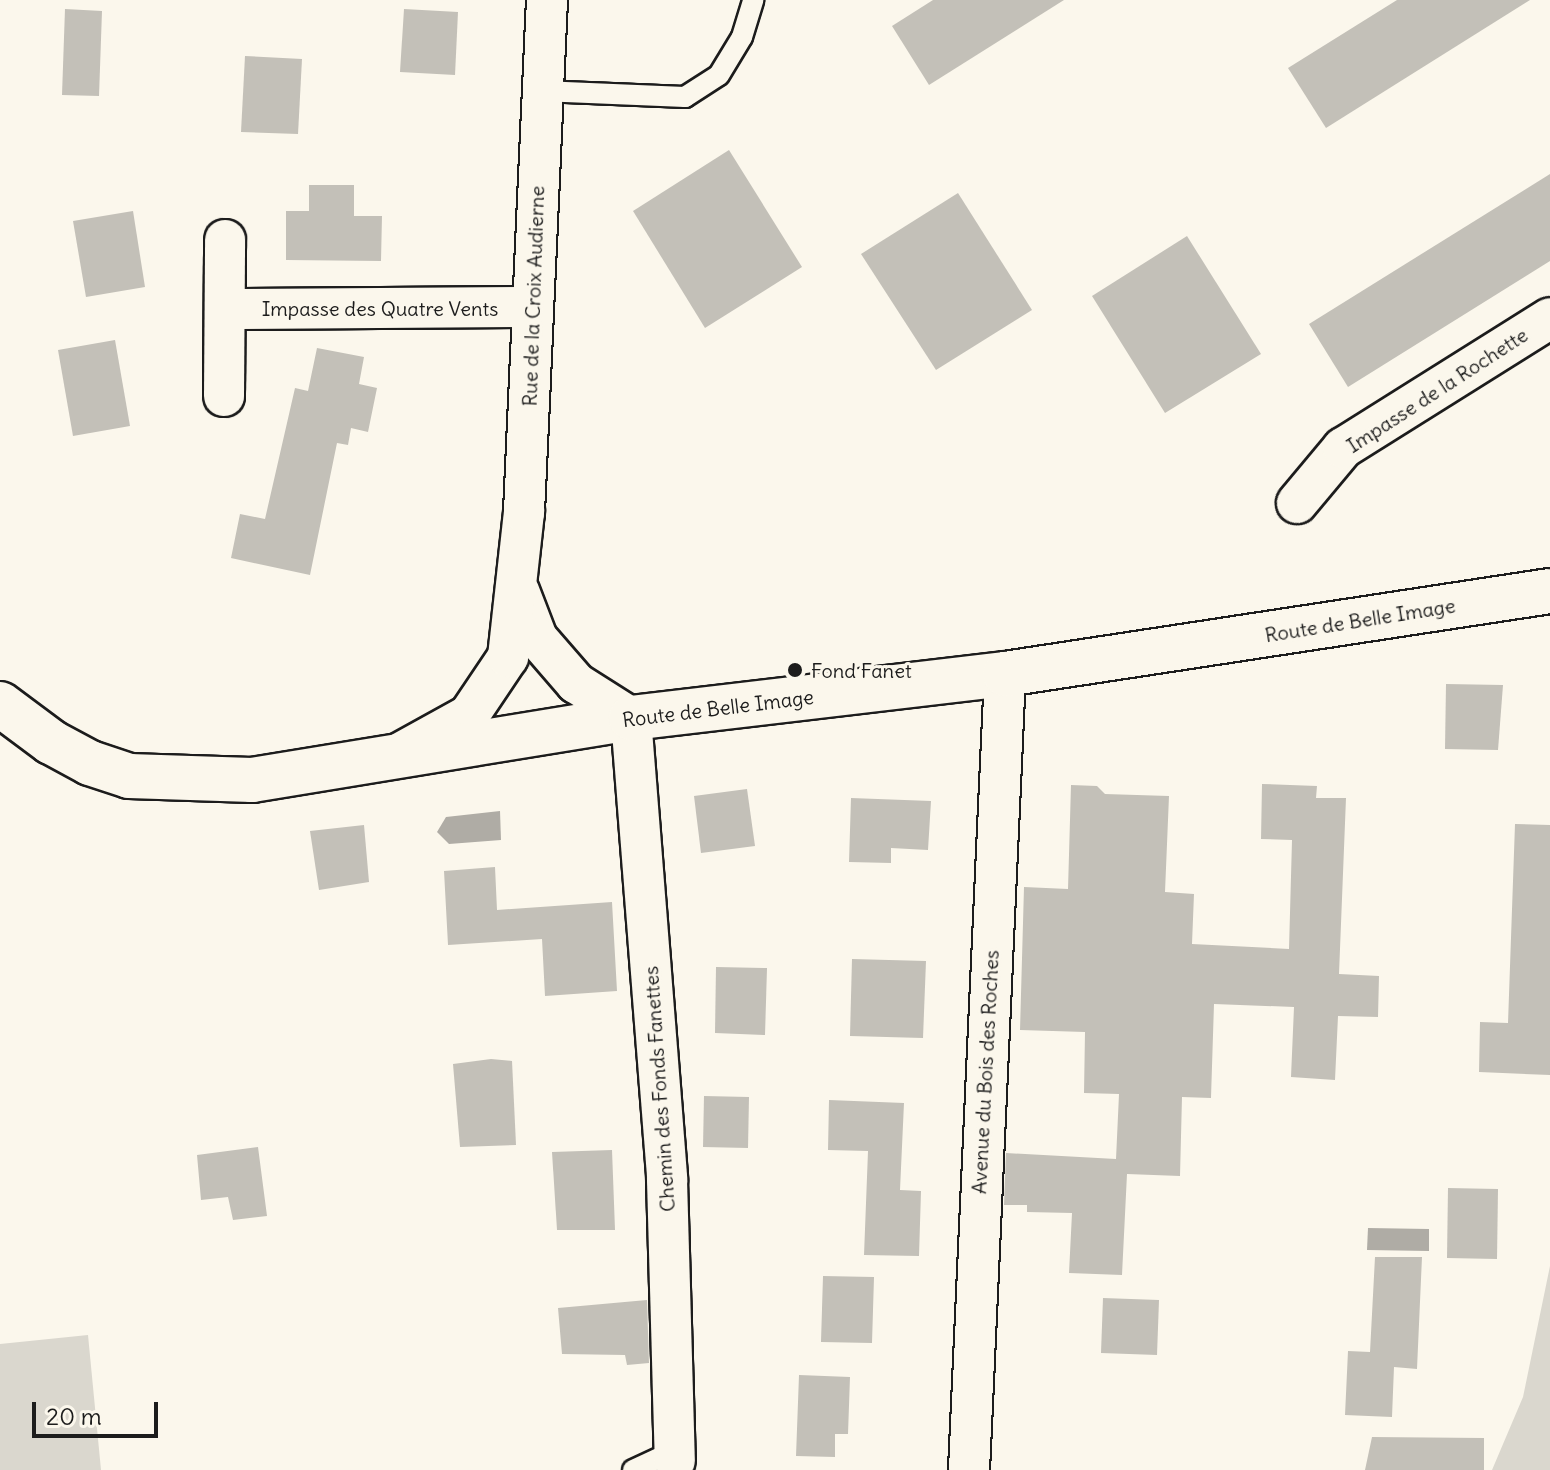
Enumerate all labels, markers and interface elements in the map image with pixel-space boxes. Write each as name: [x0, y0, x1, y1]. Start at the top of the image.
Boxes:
street label: Rue de la Croix Audierne: [517, 185, 549, 407]
street label: Impasse des Quatre Vents: [262, 296, 498, 320]
street label: Impasse de la Rochette: [1342, 323, 1532, 457]
street label: Route de Belle Image: [1263, 593, 1457, 647]
place label: Fond Fanet: [811, 658, 912, 682]
marker: Fond Fanet: [786, 661, 804, 679]
street label: Route de Belle Image: [621, 684, 815, 732]
street label: Avenue du Bois des Roches: [967, 949, 1003, 1195]
street label: Chemin des Fonds Fanettes: [638, 965, 680, 1213]
scale bar: [36, 1386, 162, 1436]
text: 20 m: [46, 1401, 102, 1431]

